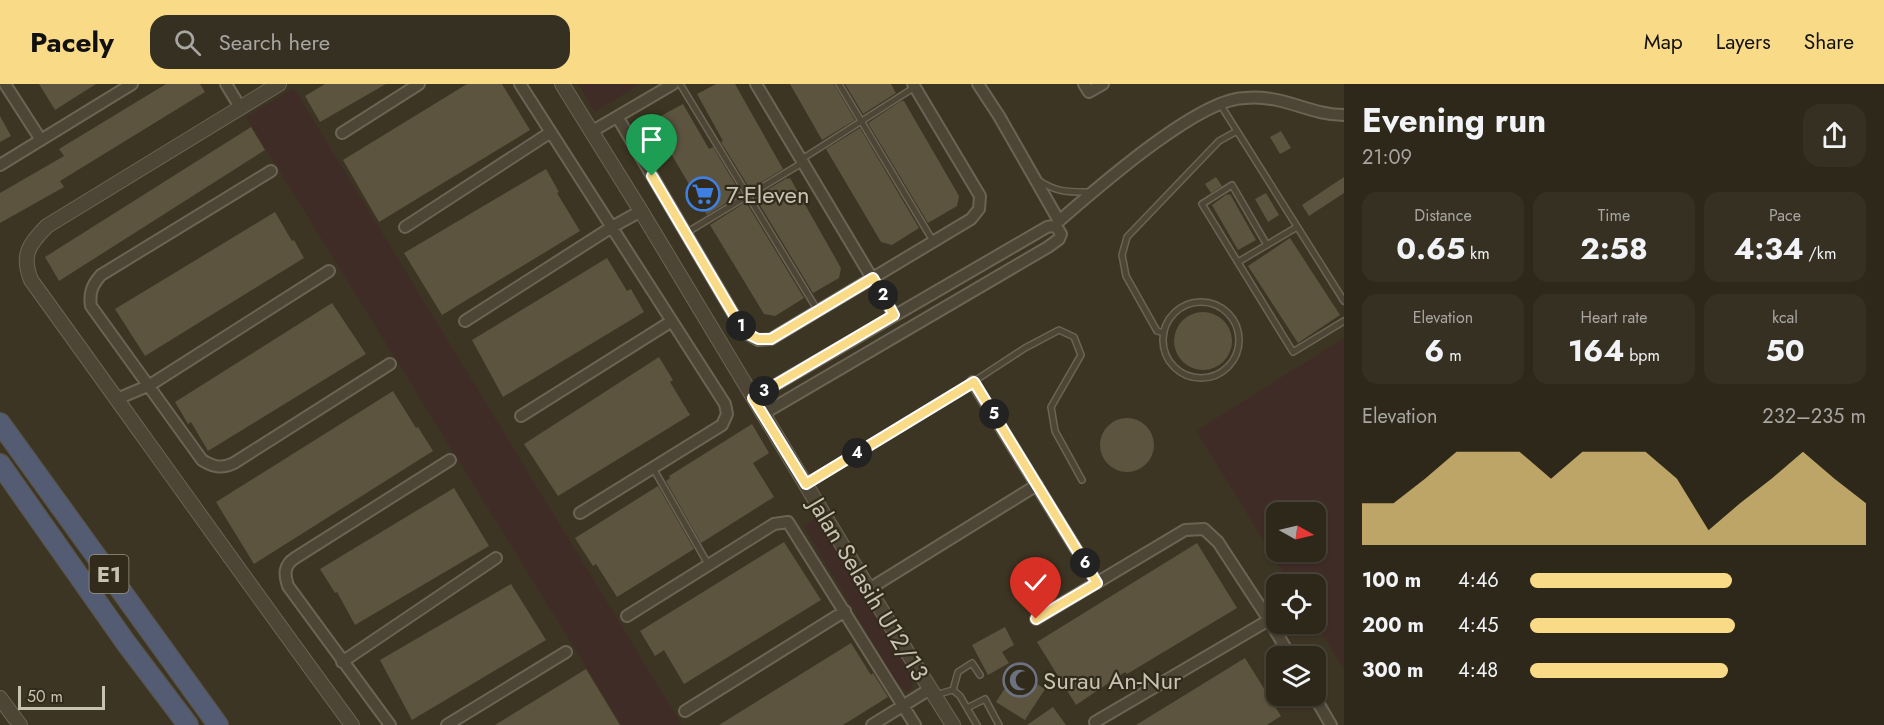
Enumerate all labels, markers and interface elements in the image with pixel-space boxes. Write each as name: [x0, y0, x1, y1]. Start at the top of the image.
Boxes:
search box: [150, 15, 570, 69]
text: Pacely: [30, 22, 114, 63]
icon: search: [171, 26, 204, 59]
text: Search here: [219, 26, 330, 58]
text: Map: [1644, 27, 1683, 57]
text: Layers: [1716, 27, 1771, 57]
text: Share: [1804, 27, 1854, 57]
text: Evening run: [1362, 97, 1546, 144]
button: share: [1803, 104, 1866, 167]
pin: [626, 114, 677, 176]
icon: arrive: [635, 123, 668, 156]
text: 21:09: [1362, 143, 1412, 172]
supermarket icon: 7-Eleven: [685, 176, 721, 212]
place label: 7-Eleven: [726, 177, 810, 212]
text: Distance: [1414, 204, 1472, 227]
text: Time: [1598, 204, 1630, 227]
text: Pace: [1769, 204, 1801, 227]
text: 0.65: [1396, 227, 1465, 270]
text: 2:58: [1580, 227, 1648, 270]
text: 4:34: [1734, 227, 1804, 270]
text: km: [1465, 242, 1490, 265]
text: /km: [1804, 242, 1836, 265]
pin: 2: [868, 280, 898, 310]
text: 2: [878, 283, 888, 306]
text: Elevation: [1413, 306, 1473, 329]
text: Heart rate: [1581, 306, 1647, 329]
text: kcal: [1772, 306, 1798, 329]
pin: 1: [726, 311, 756, 341]
text: 1: [737, 314, 745, 337]
text: 6: [1424, 329, 1444, 372]
text: 164: [1568, 329, 1624, 372]
text: 50: [1765, 329, 1805, 372]
text: m: [1444, 344, 1462, 367]
text: bpm: [1624, 344, 1660, 367]
pin: 3: [749, 376, 779, 406]
text: 3: [759, 379, 769, 402]
pin: 5: [979, 399, 1009, 429]
text: 5: [989, 402, 999, 425]
text: Elevation: [1362, 402, 1437, 431]
text: 232–235 m: [1762, 402, 1866, 431]
pin: 4: [842, 438, 872, 468]
text: 4: [851, 441, 863, 464]
street label: Jalan Selasih U12/13: [799, 488, 938, 687]
north arrow: [1266, 502, 1326, 562]
map controls: [1266, 502, 1326, 706]
pin: 6: [1070, 548, 1100, 578]
text: 6: [1080, 551, 1090, 574]
road number: E1: [90, 555, 128, 593]
pin: [1010, 557, 1061, 619]
icon: check: [1019, 566, 1052, 599]
text: 100 m: [1362, 566, 1421, 595]
text: 4:46: [1458, 566, 1499, 595]
button: locate: [1266, 574, 1326, 634]
text: 200 m: [1362, 611, 1424, 640]
text: 4:45: [1458, 611, 1499, 640]
button: layers: [1266, 646, 1326, 706]
text: 300 m: [1362, 656, 1423, 685]
text: 4:48: [1458, 656, 1498, 685]
mosque icon: Surau An-Nur: [1002, 662, 1038, 698]
place label: Surau An-Nur: [1043, 663, 1182, 698]
scale bar: [18, 683, 105, 710]
text: 50 m: [27, 685, 63, 708]

